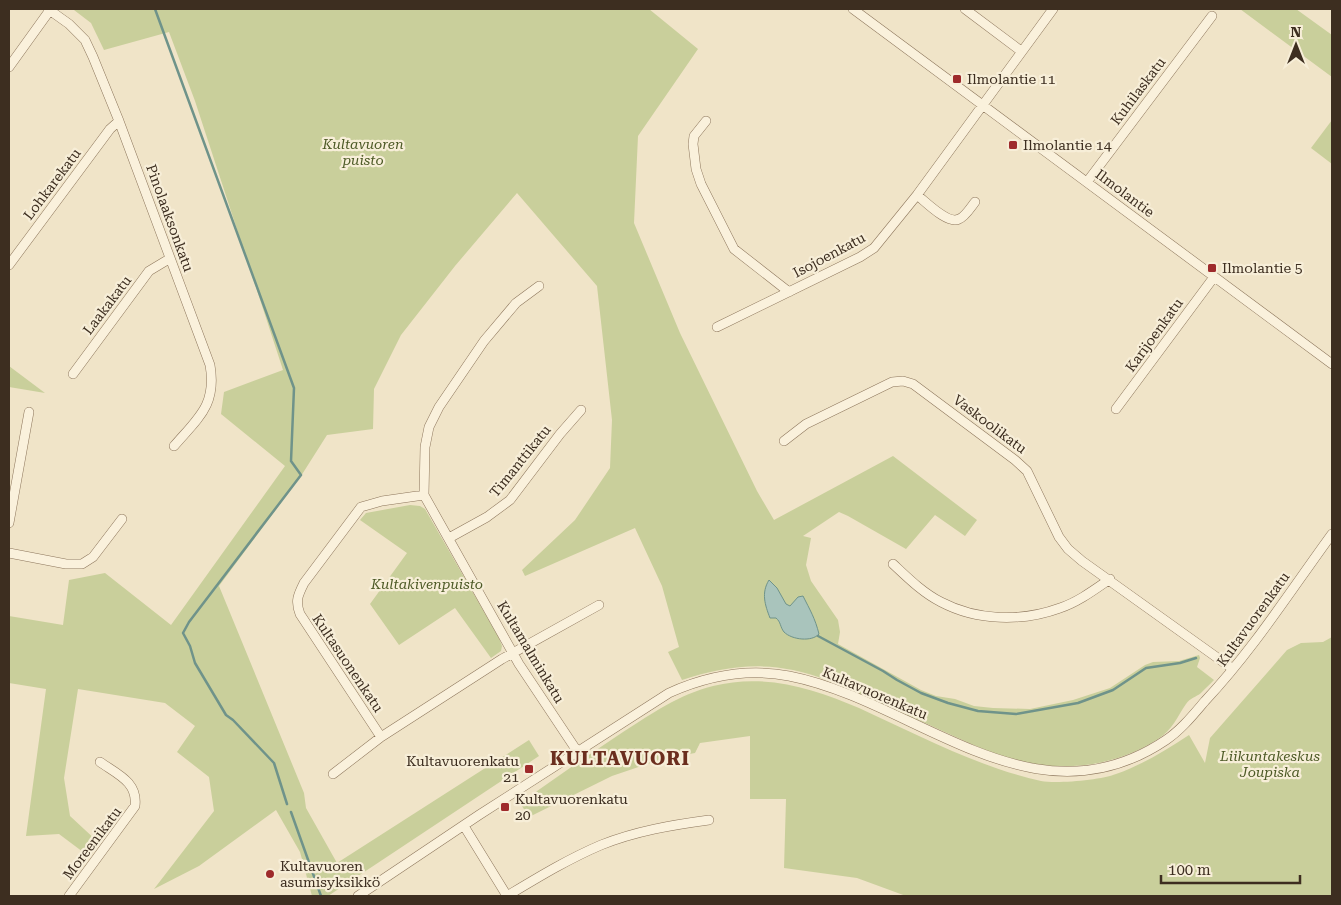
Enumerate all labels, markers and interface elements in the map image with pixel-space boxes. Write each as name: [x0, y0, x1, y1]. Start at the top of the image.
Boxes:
north arrow: [1271, 20, 1321, 70]
text: N: [1291, 24, 1302, 40]
street label: Kuhilaskatu: [1107, 54, 1169, 128]
place label: Ilmolantie 11: [967, 71, 1056, 87]
marker: Ilmolantie 11: [951, 73, 963, 85]
park label: Kultavuoren puisto: [321, 136, 404, 168]
place label: Ilmolantie 14: [1023, 137, 1112, 153]
marker: Ilmolantie 14: [1007, 139, 1019, 151]
street label: Lohkarekatu: [20, 145, 84, 223]
street label: Pinolaaksonkatu: [143, 162, 197, 274]
street label: Ilmolantie: [1093, 166, 1158, 220]
street label: Isojoenkatu: [790, 229, 868, 281]
place label: Ilmolantie 5: [1222, 260, 1303, 276]
marker: Ilmolantie 5: [1206, 262, 1218, 274]
street label: Laakakatu: [80, 272, 134, 338]
street label: Karijoenkatu: [1122, 295, 1186, 375]
street label: Vaskoolikatu: [950, 391, 1030, 457]
street label: Timanttikatu: [486, 422, 554, 500]
street label: Kultavuorenkatu: [1213, 568, 1293, 669]
park label: Kultakivenpuisto: [370, 576, 483, 592]
street label: Kultamalminkatu: [494, 598, 568, 706]
street label: Kultasuonenkatu: [309, 611, 387, 715]
street label: Kultavuorenkatu: [820, 664, 930, 722]
district label: KULTAVUORI: [550, 747, 690, 770]
park label: Liikuntakeskus Joupiska: [1219, 748, 1320, 780]
place label: Kultavuorenkatu 21: [406, 753, 519, 785]
marker: Kultavuorenkatu 21: [523, 763, 535, 775]
place label: Kultavuorenkatu 20: [515, 791, 628, 823]
marker: Kultavuorenkatu 20: [499, 801, 511, 813]
street label: Moreenikatu: [60, 804, 124, 882]
scale bar: [1161, 852, 1300, 884]
place label: Kultavuoren asumisyksikkö: [280, 858, 380, 890]
text: 100 m: [1168, 861, 1211, 879]
marker: Kultavuoren asumisyksikkö: [264, 868, 276, 880]

